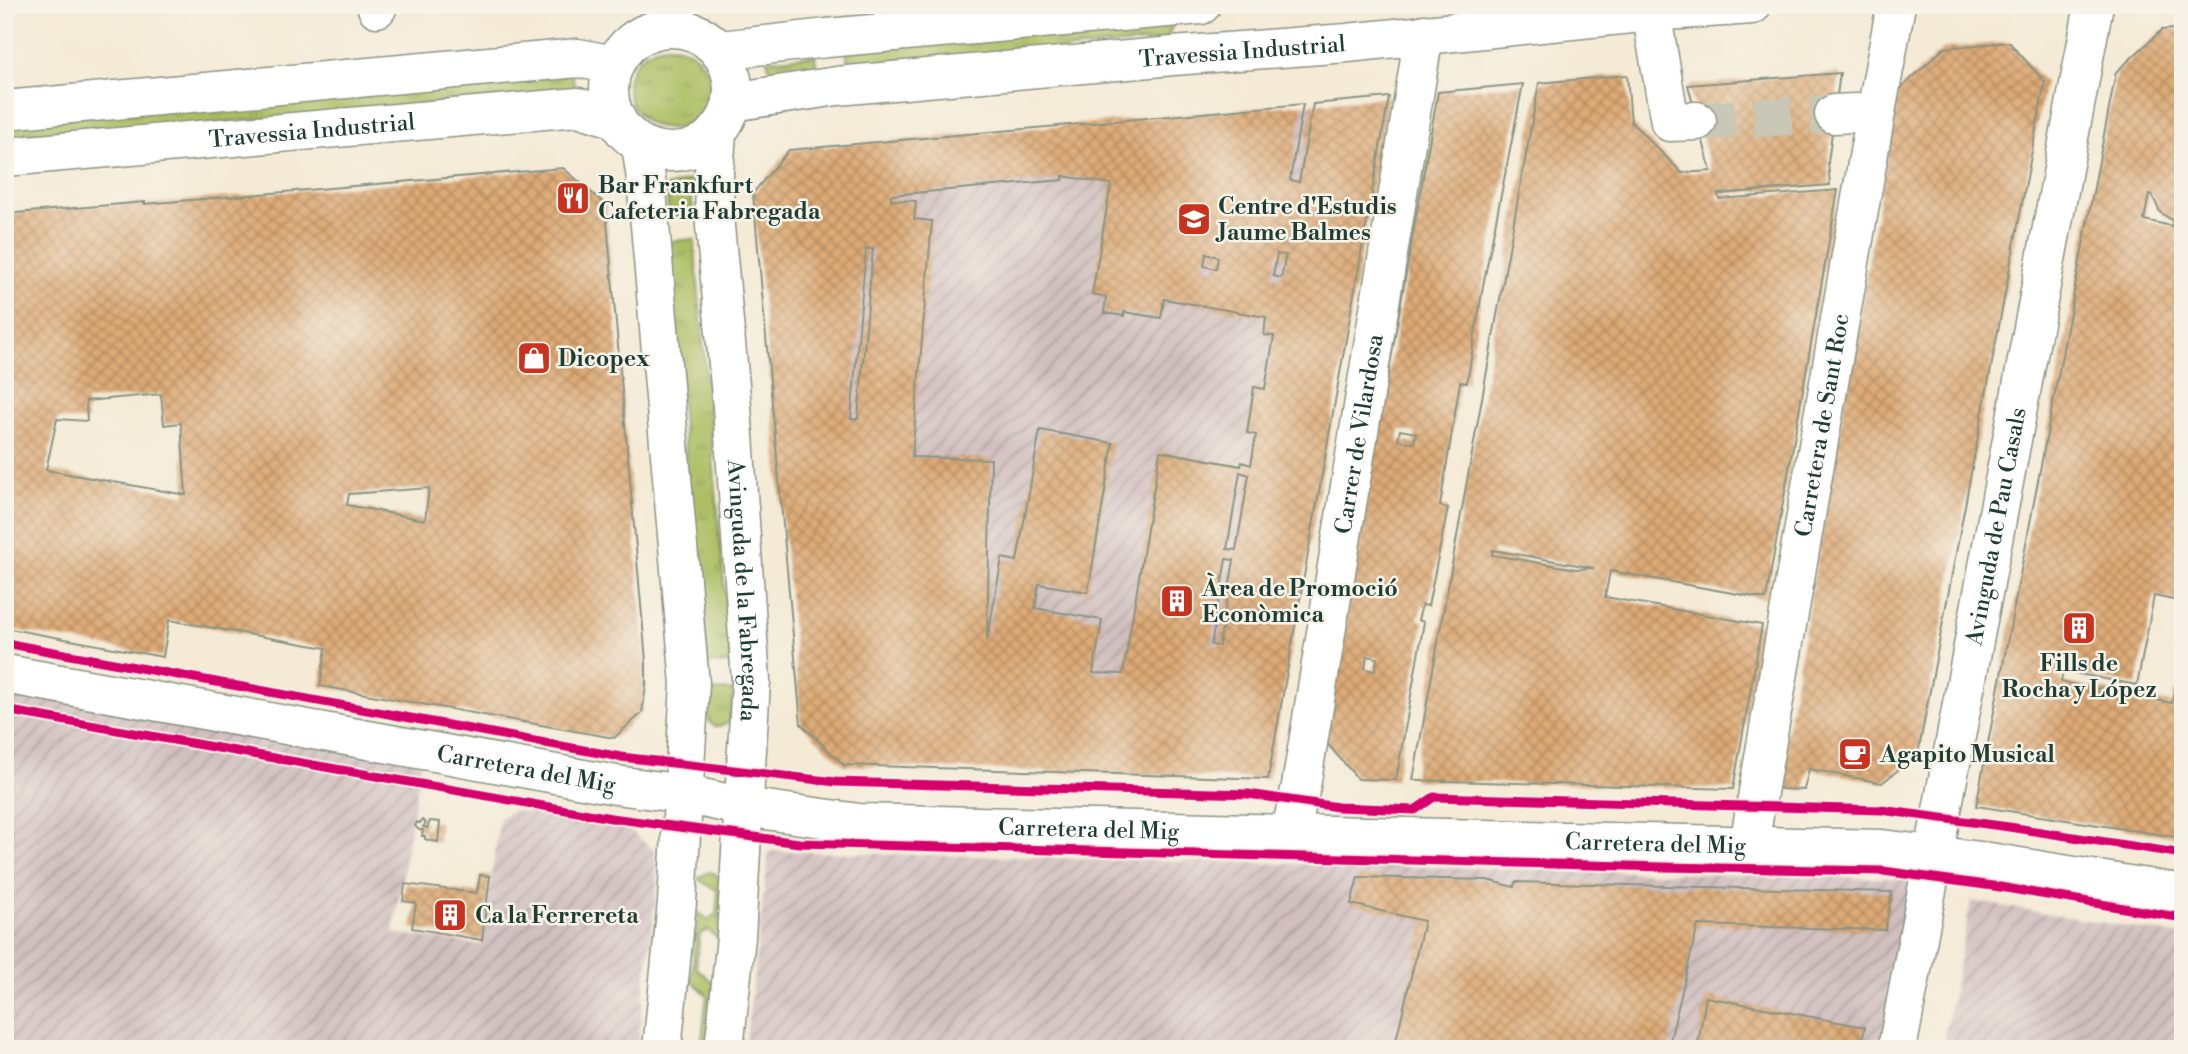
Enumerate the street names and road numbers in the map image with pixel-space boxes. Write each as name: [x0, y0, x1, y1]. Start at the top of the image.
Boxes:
street label: Travessia Industrial: [1138, 30, 1347, 74]
street label: Travessia Industrial: [208, 108, 416, 154]
street label: Carretera de Sant Roc: [1790, 312, 1856, 539]
street label: Carrer de Vilardosa: [1329, 332, 1390, 536]
street label: Avinguda de Pau Casals: [1960, 405, 2033, 649]
street label: Avinguda de la Fabregada: [721, 458, 764, 723]
street label: Carretera del Mig: [435, 740, 618, 800]
street label: Carretera del Mig: [998, 814, 1180, 846]
street label: Carretera del Mig: [1565, 828, 1747, 861]

